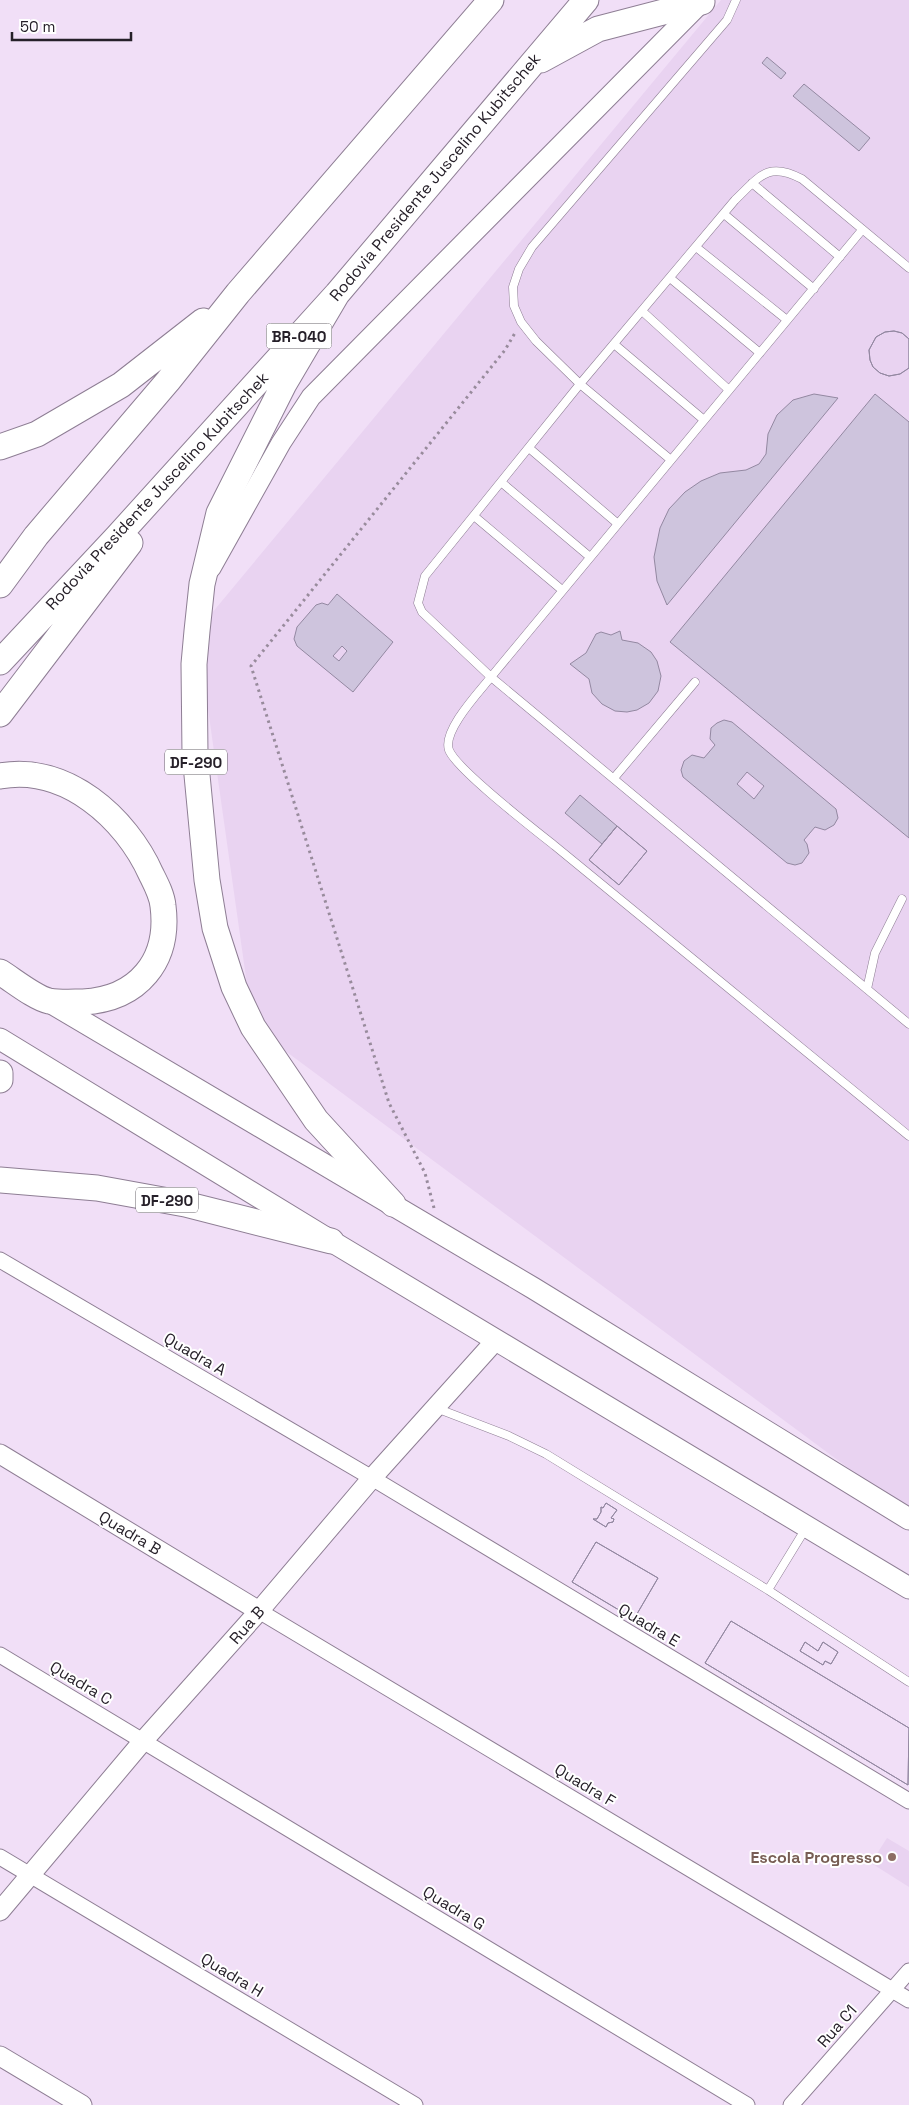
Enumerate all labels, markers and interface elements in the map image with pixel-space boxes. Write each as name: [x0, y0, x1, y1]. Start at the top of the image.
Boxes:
scale bar: [12, 10, 131, 42]
text: 50 m: [20, 17, 55, 36]
street label: Rodovia Presidente Juscelino Kubitschek: [325, 48, 545, 305]
road number: BR-040: [266, 324, 332, 348]
street label: Rodovia Presidente Juscelino Kubitschek: [41, 367, 273, 614]
road number: DF-290: [165, 750, 227, 774]
road number: DF-290: [136, 1188, 198, 1212]
street label: Quadra A: [160, 1328, 230, 1380]
street label: Quadra B: [95, 1506, 165, 1560]
street label: Quadra E: [615, 1599, 683, 1651]
street label: Rua B: [225, 1602, 269, 1648]
street label: Quadra C: [46, 1656, 116, 1710]
street label: Quadra F: [551, 1759, 620, 1812]
place label: Escola Progresso: [750, 1847, 882, 1868]
marker: Escola Progresso: [886, 1851, 898, 1863]
street label: Quadra G: [419, 1881, 489, 1935]
street label: Quadra H: [197, 1948, 267, 2002]
street label: Rua C1: [813, 2000, 861, 2052]

